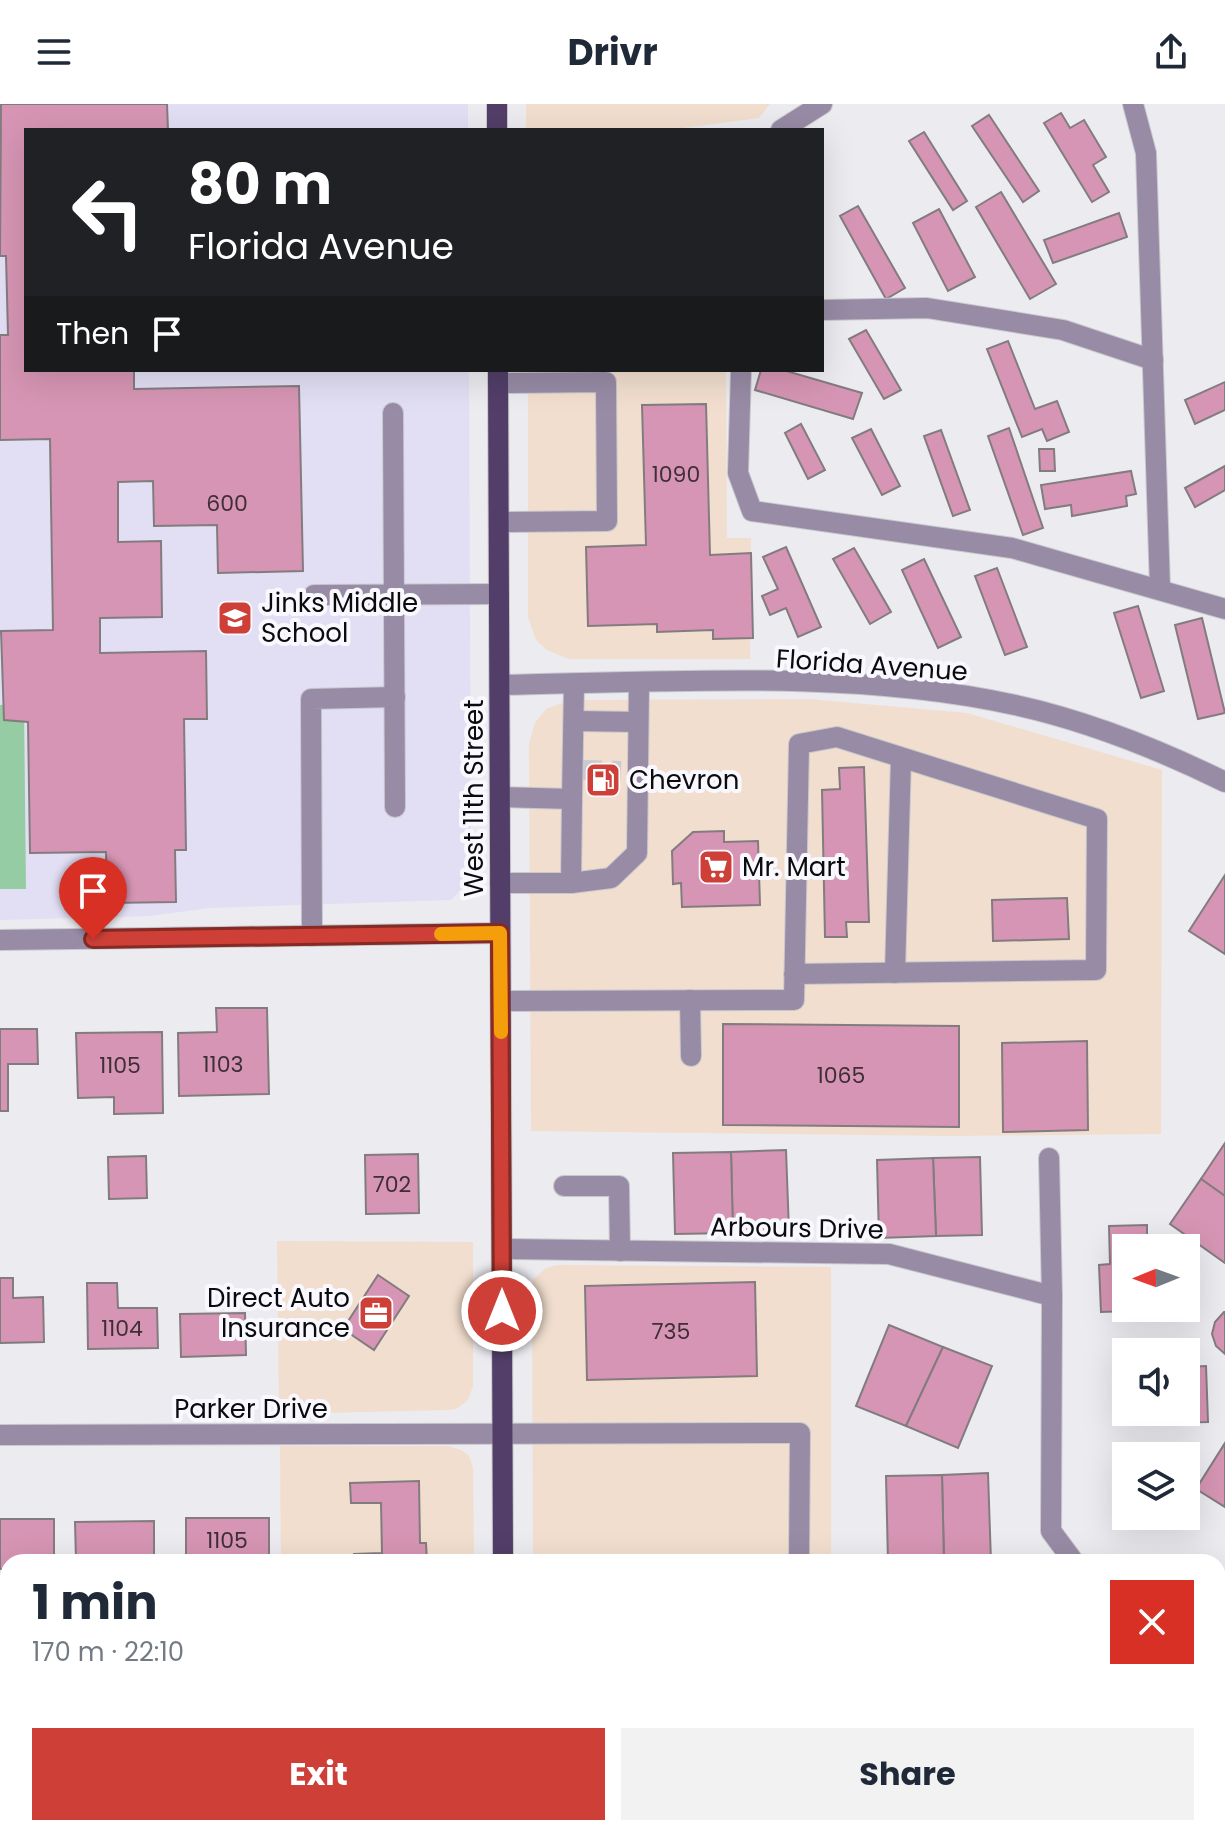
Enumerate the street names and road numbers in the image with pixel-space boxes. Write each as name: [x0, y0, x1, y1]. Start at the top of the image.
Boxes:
street label: Florida Avenue: [775, 640, 969, 690]
street label: West 11th Street: [456, 699, 492, 897]
street label: Arbours Drive: [710, 1208, 884, 1248]
street label: Parker Drive: [174, 1391, 328, 1427]

